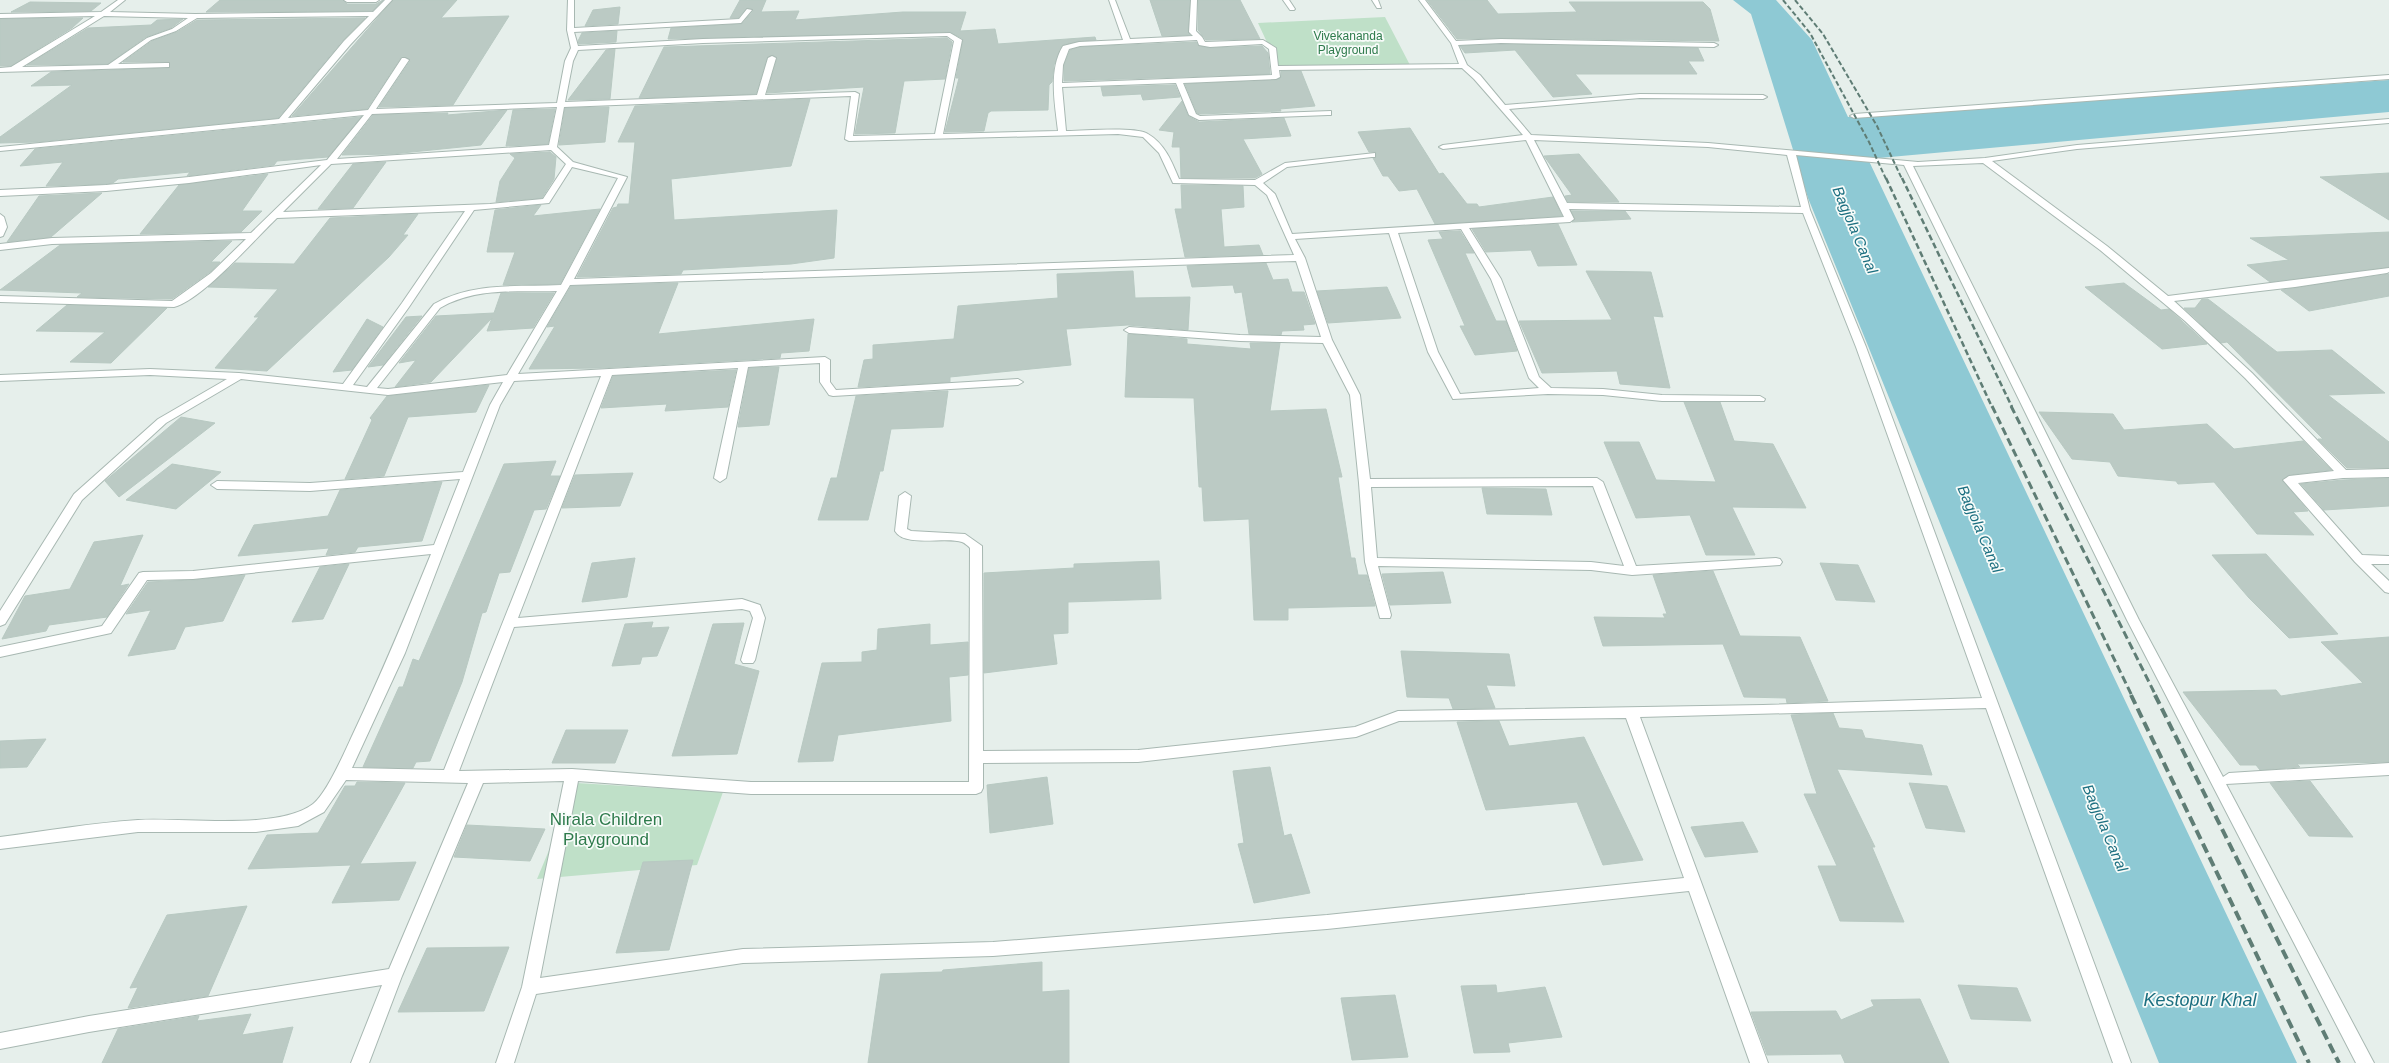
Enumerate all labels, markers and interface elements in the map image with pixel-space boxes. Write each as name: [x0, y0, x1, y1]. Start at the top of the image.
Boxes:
park label: Vivekananda Playground: [1313, 29, 1383, 57]
water label: Bagjola Canal: [1829, 183, 1882, 277]
water label: Bagjola Canal: [1954, 482, 2007, 576]
water label: Bagjola Canal: [2079, 781, 2132, 875]
park label: Nirala Children Playground: [550, 810, 662, 849]
water label: Kestopur Khal: [2143, 990, 2258, 1010]

